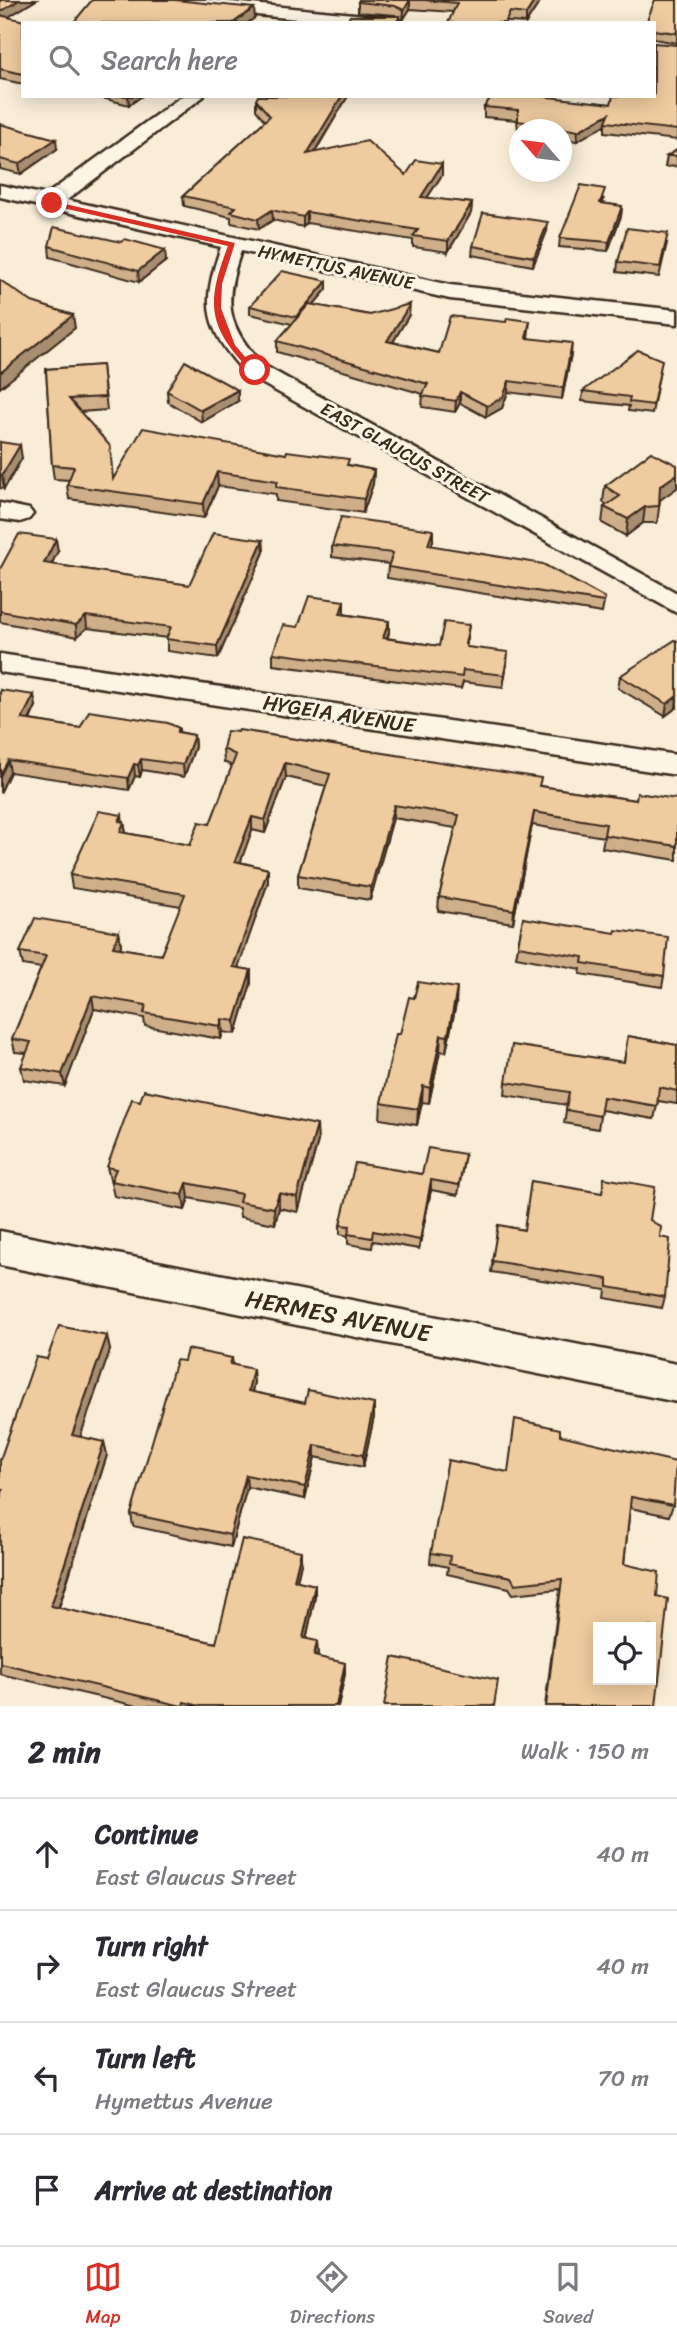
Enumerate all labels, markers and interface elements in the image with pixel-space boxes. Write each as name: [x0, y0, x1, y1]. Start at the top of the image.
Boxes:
search box: [21, 21, 656, 98]
text: Search here: [101, 37, 238, 83]
icon: search: [45, 41, 83, 79]
north arrow: [509, 119, 572, 182]
route end: [36, 187, 67, 218]
street label: HYMETTUS AVENUE: [255, 235, 418, 299]
route start: [239, 354, 270, 385]
street label: EAST GLAUCUS STREET: [314, 393, 496, 513]
street label: HYGEIA AVENUE: [260, 683, 419, 745]
street label: HERMES AVENUE: [242, 1277, 436, 1355]
map controls: [593, 1622, 656, 1685]
button: locate: [593, 1622, 656, 1685]
text: 2 min: [28, 1725, 101, 1779]
text: Walk · 150 m: [521, 1731, 649, 1772]
text: Continue: [95, 1811, 198, 1857]
text: 40 m: [596, 1834, 649, 1875]
icon: ahead: [28, 1835, 66, 1873]
text: East Glaucus Street: [95, 1857, 297, 1898]
text: Turn right: [95, 1923, 208, 1969]
text: 40 m: [596, 1946, 649, 1987]
icon: right: [28, 1947, 66, 1985]
text: East Glaucus Street: [95, 1969, 297, 2010]
text: Turn left: [95, 2035, 195, 2081]
text: 70 m: [598, 2058, 649, 2099]
icon: left: [28, 2059, 66, 2097]
text: Hymettus Avenue: [95, 2081, 273, 2122]
text: Arrive at destination: [95, 2167, 332, 2213]
icon: arrive: [28, 2171, 66, 2209]
tab: Map: [84, 2258, 122, 2333]
tab: Directions: [290, 2258, 375, 2333]
tab: Saved: [543, 2258, 593, 2333]

